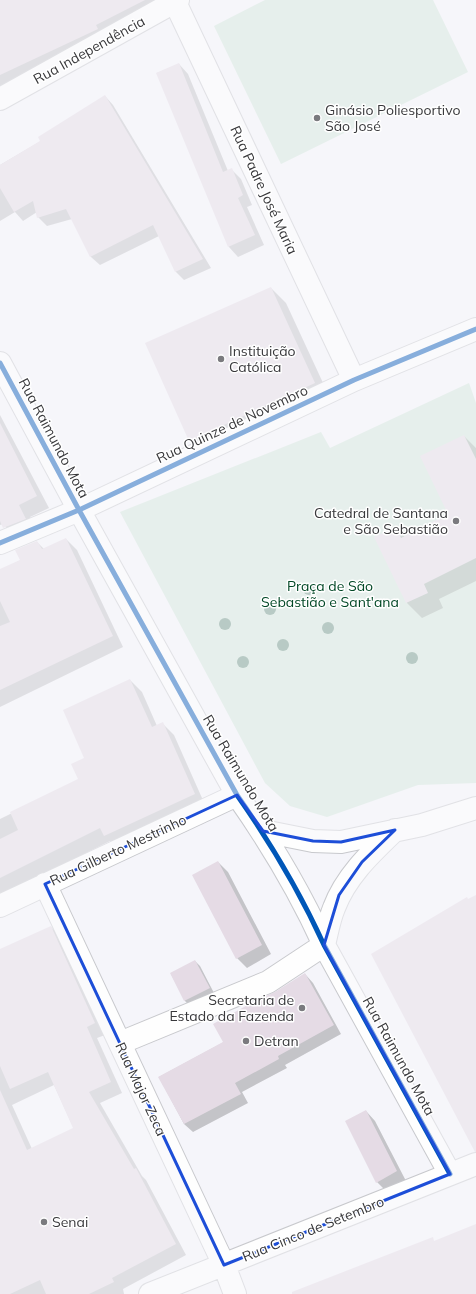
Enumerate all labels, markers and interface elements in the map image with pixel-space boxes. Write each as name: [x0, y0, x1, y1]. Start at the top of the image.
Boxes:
street label: Rua Independência: [30, 12, 148, 88]
place label: Ginásio Poliesportivo São José: [325, 101, 461, 135]
marker: Ginásio Poliesportivo São José: [312, 113, 322, 123]
street label: Rua Padre José Maria: [226, 123, 302, 257]
place label: Instituição Católica: [229, 342, 296, 376]
marker: Instituição Católica: [216, 354, 226, 364]
street label: Rua Raimundo Mota: [15, 375, 93, 501]
street label: Rua Quinze de Novembro: [153, 381, 311, 467]
place label: Catedral de Santana e São Sebastião: [314, 504, 448, 538]
marker: Catedral de Santana e São Sebastião: [451, 516, 461, 526]
park label: Praça de São Sebastião e Sant'ana: [261, 577, 399, 611]
street label: Rua Raimundo Mota: [199, 711, 283, 835]
street label: Rua Gilberto Mestrinho: [47, 810, 189, 890]
place label: Secretaria de Estado da Fazenda: [169, 991, 294, 1025]
street label: Rua Raimundo Mota: [359, 993, 439, 1119]
marker: Secretaria de Estado da Fazenda: [297, 1003, 307, 1013]
place label: Detran: [254, 1032, 299, 1050]
marker: Detran: [241, 1036, 251, 1046]
street label: Rua Major Zeca: [111, 1039, 171, 1139]
street label: Rua Cinco de Setembro: [239, 1192, 387, 1266]
place label: Senai: [52, 1213, 88, 1231]
marker: Senai: [39, 1217, 49, 1227]

